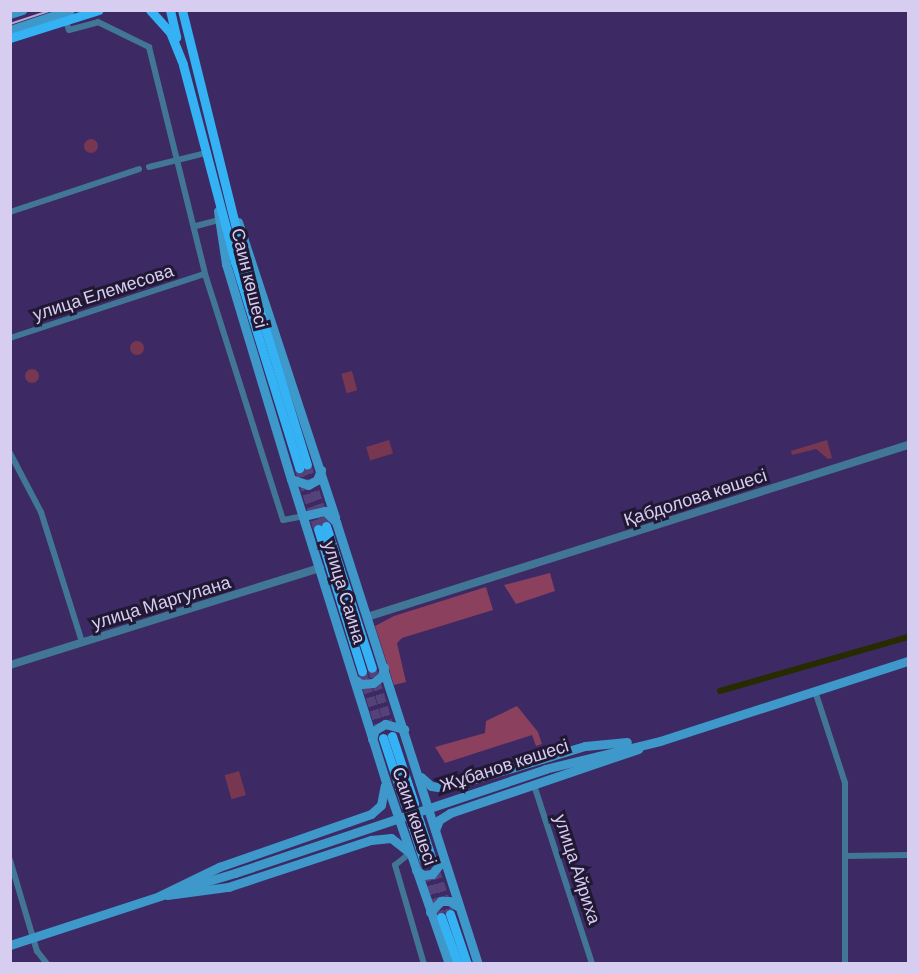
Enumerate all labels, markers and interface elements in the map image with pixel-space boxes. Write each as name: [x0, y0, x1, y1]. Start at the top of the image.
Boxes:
street label: Саин көшесі: [227, 226, 273, 330]
street label: улица Елемесова: [30, 259, 176, 325]
street label: Қабдолова көшесі: [621, 464, 769, 530]
street label: улица Саина: [319, 538, 371, 646]
street label: улица Маргулана: [89, 571, 233, 633]
street label: Жұбанов көшесі: [437, 734, 571, 796]
street label: Саин көшесі: [388, 764, 442, 868]
street label: улица Айриха: [550, 811, 606, 927]

